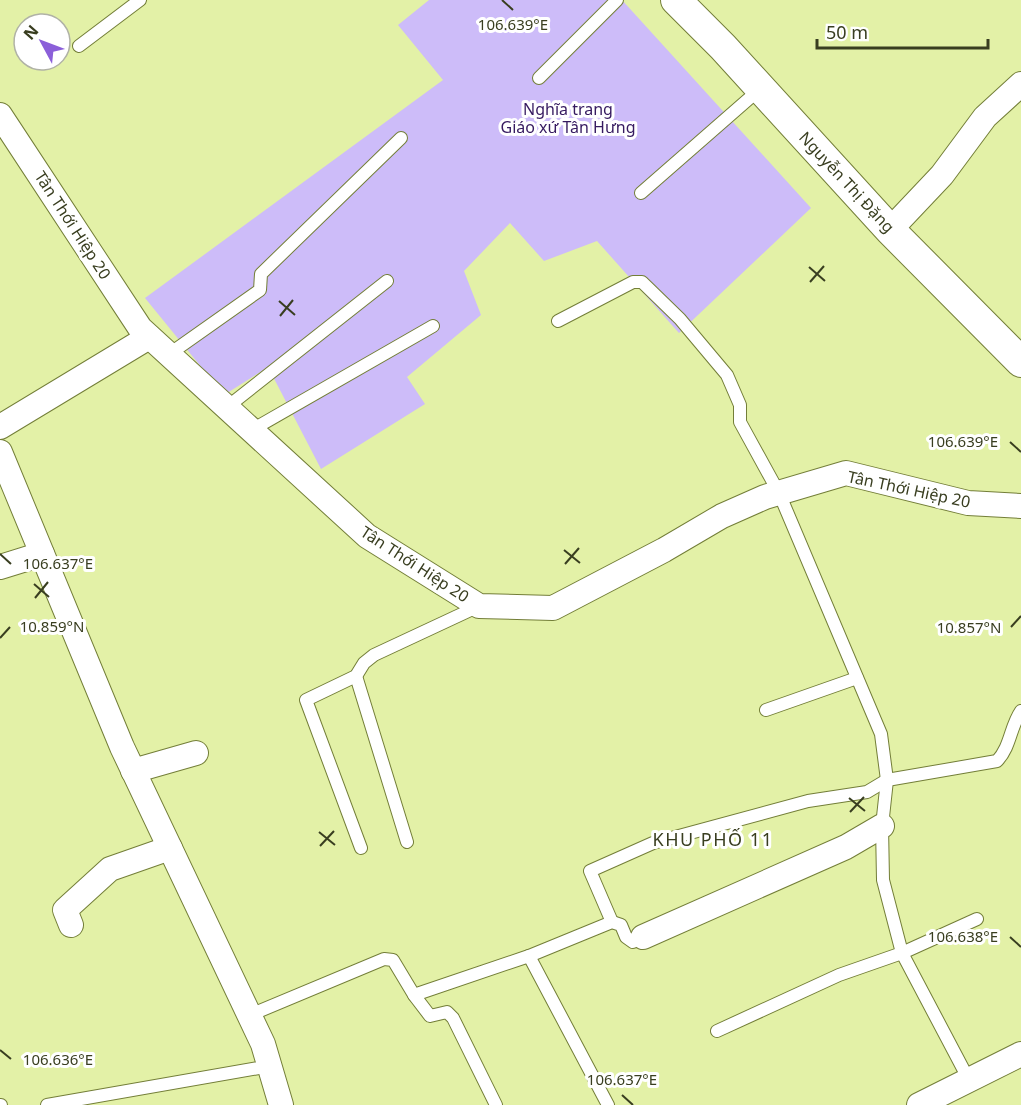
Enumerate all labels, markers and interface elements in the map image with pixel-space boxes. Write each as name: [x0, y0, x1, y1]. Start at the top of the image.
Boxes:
north arrow: [12, 12, 72, 72]
scale bar: [817, 12, 988, 50]
text: 106.639°E: [478, 14, 548, 34]
text: N: [18, 20, 43, 44]
text: 50 m: [826, 20, 868, 44]
park label: Nghĩa trang Giáo xứ Tân Hưng: [500, 98, 636, 138]
street label: Nguyễn Thị Đặng: [794, 127, 900, 237]
street label: Tân Thới Hiệp 20: [30, 167, 116, 283]
text: 106.639°E: [928, 431, 998, 451]
street label: Tân Thới Hiệp 20: [846, 465, 972, 513]
street label: Tân Thới Hiệp 20: [357, 521, 473, 607]
text: 106.637°E: [23, 553, 93, 573]
text: 10.859°N: [20, 616, 84, 636]
text: 10.857°N: [937, 617, 1001, 637]
district label: KHU PHỐ 11: [653, 827, 773, 851]
text: 106.638°E: [928, 926, 998, 946]
text: 106.636°E: [23, 1049, 93, 1069]
text: 106.637°E: [587, 1069, 657, 1089]

